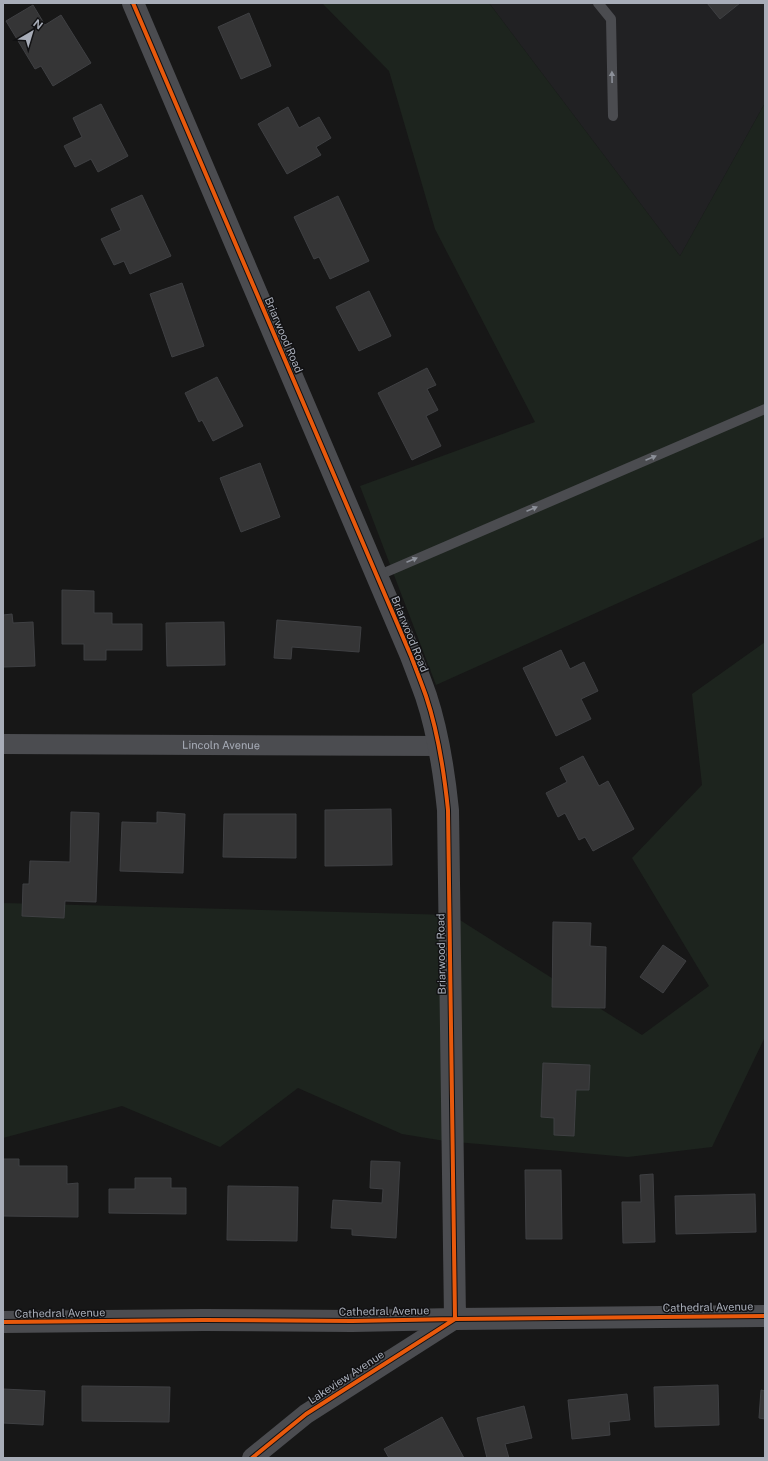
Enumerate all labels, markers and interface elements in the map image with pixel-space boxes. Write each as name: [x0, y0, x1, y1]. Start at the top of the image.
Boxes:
north arrow: [12, 12, 52, 52]
text: N: [31, 17, 45, 31]
one-way arrow: [609, 70, 615, 83]
street label: Briarwood Road: [263, 295, 305, 375]
one-way arrow: [646, 455, 657, 461]
one-way arrow: [526, 506, 538, 512]
one-way arrow: [407, 557, 419, 563]
street label: Briarwood Road: [389, 594, 431, 674]
street label: Lincoln Avenue: [182, 739, 260, 751]
street label: Briarwood Road: [434, 913, 448, 995]
street label: Cathedral Avenue: [662, 1300, 754, 1314]
street label: Cathedral Avenue: [338, 1304, 430, 1318]
street label: Cathedral Avenue: [14, 1306, 106, 1320]
street label: Lakeview Avenue: [306, 1348, 386, 1406]

